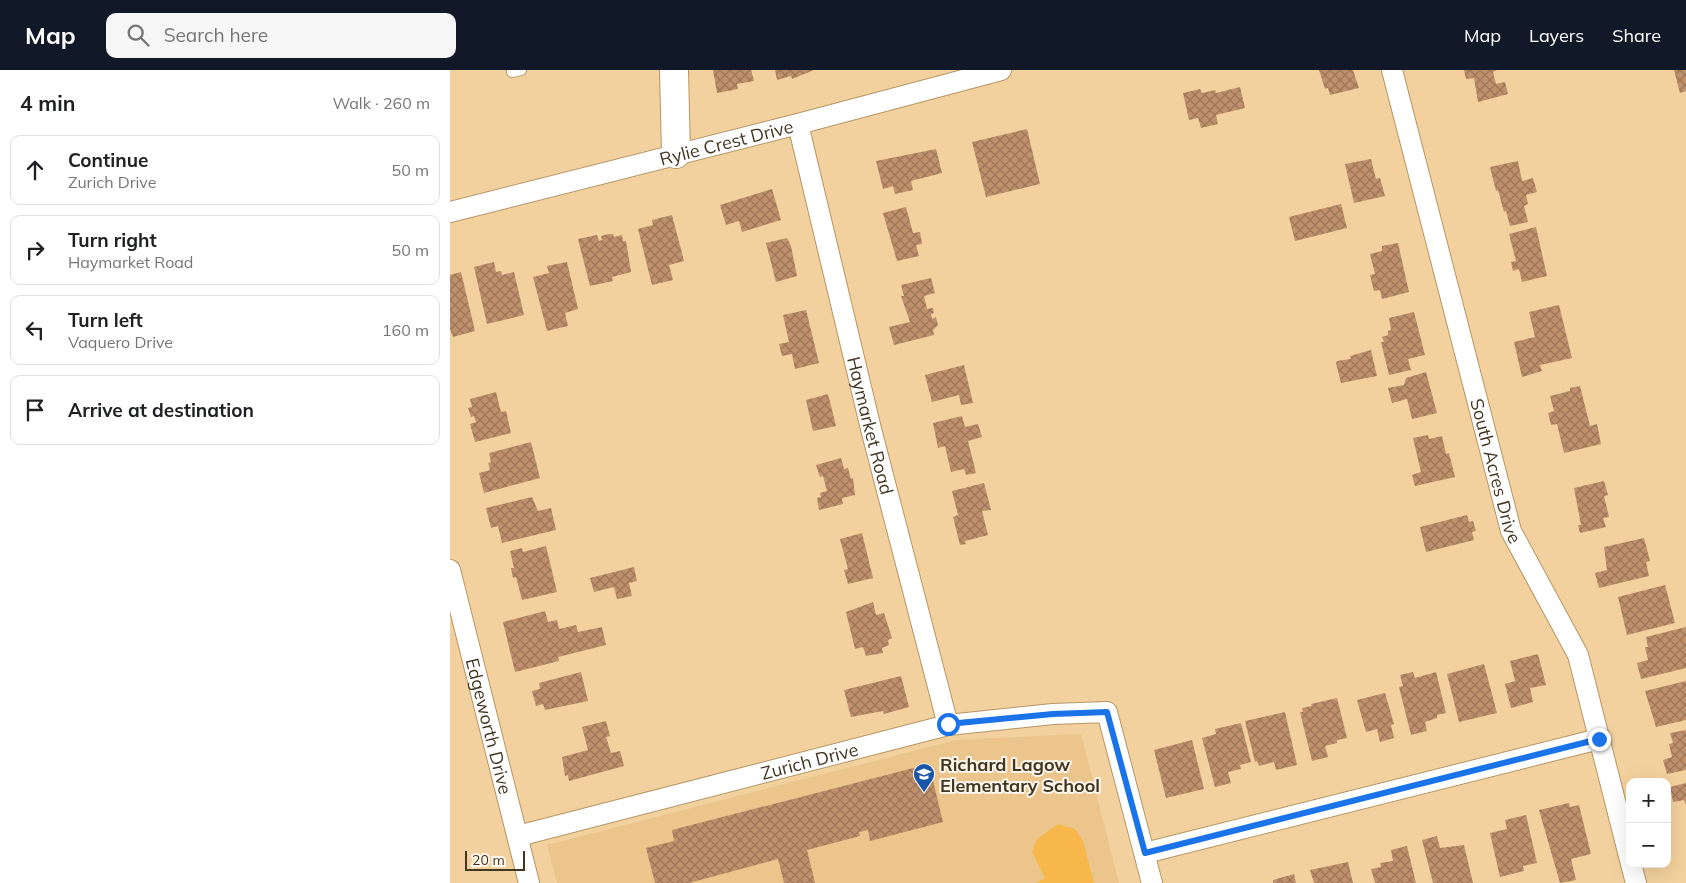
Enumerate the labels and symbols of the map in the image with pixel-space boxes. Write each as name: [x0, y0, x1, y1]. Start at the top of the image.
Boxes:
street label: Rylie Crest Drive: [657, 114, 796, 170]
street label: Haymarket Road: [843, 354, 899, 497]
street label: South Acres Drive: [1466, 396, 1527, 547]
street label: Edgeworth Drive: [461, 656, 518, 797]
route start: [937, 713, 960, 736]
route end: [1588, 728, 1611, 751]
street label: Zurich Drive: [758, 737, 860, 784]
place label: Richard Lagow Elementary School: [940, 753, 1100, 797]
school or university icon: Richard Lagow Elementary School: [912, 762, 936, 793]
scale bar: [465, 848, 525, 871]

